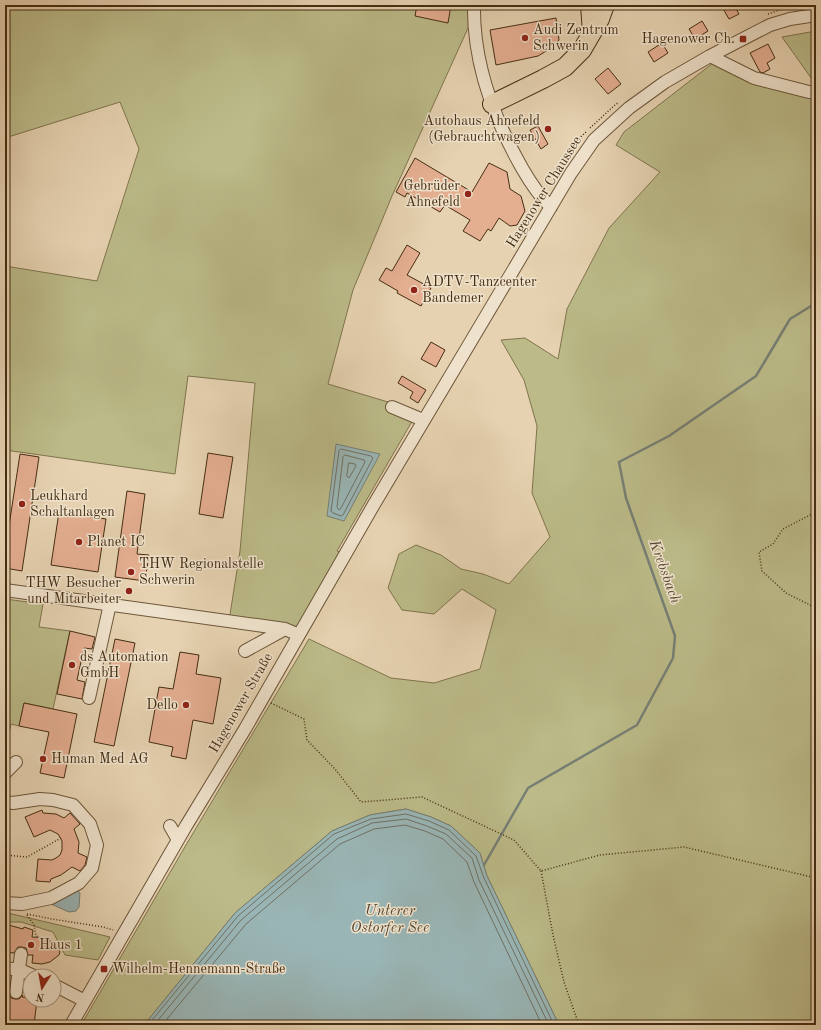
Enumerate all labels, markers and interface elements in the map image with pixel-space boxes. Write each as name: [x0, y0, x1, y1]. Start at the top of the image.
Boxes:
place label: Audi Zentrum Schwerin: [533, 23, 619, 53]
place label: Hagenower Ch.: [642, 32, 735, 46]
marker: Audi Zentrum Schwerin: [520, 33, 530, 43]
marker: Hagenower Ch.: [738, 34, 748, 44]
place label: Autohaus Ahnefeld (Gebrauchtwagen): [424, 114, 540, 144]
marker: Autohaus Ahnefeld (Gebrauchtwagen): [543, 124, 553, 134]
street label: Hagenower Chaussee: [504, 134, 584, 250]
place label: Gebrüder Ahnefeld: [404, 179, 460, 209]
marker: Gebrüder Ahnefeld: [463, 189, 473, 199]
place label: ADTV-Tanzcenter Bandemer: [422, 275, 537, 305]
marker: ADTV-Tanzcenter Bandemer: [409, 285, 419, 295]
place label: Leukhard Schaltanlagen: [30, 489, 115, 519]
marker: Leukhard Schaltanlagen: [17, 499, 27, 509]
place label: Planet IC: [87, 535, 145, 549]
marker: Planet IC: [74, 537, 84, 547]
water label: Krebsbach: [645, 537, 683, 606]
place label: THW Regionalstelle Schwerin: [139, 557, 263, 587]
marker: THW Regionalstelle Schwerin: [126, 567, 136, 577]
place label: THW Besucher und Mitarbeiter: [26, 576, 121, 606]
marker: THW Besucher und Mitarbeiter: [124, 586, 134, 596]
place label: ds Automation GmbH: [80, 650, 169, 680]
street label: Hagenower Straße: [207, 651, 275, 755]
marker: ds Automation GmbH: [67, 660, 77, 670]
place label: Dello: [146, 698, 178, 712]
marker: Dello: [181, 700, 191, 710]
place label: Human Med AG: [51, 752, 149, 766]
marker: Human Med AG: [38, 754, 48, 764]
water label: Unterer Ostorfer See: [351, 904, 429, 936]
place label: Haus 1: [39, 938, 83, 952]
marker: Haus 1: [26, 940, 36, 950]
place label: Wilhelm-Hennemann-Straße: [112, 962, 285, 976]
marker: Wilhelm-Hennemann-Straße: [99, 964, 109, 974]
north arrow: [22, 968, 62, 1008]
text: N: [35, 990, 46, 1003]

